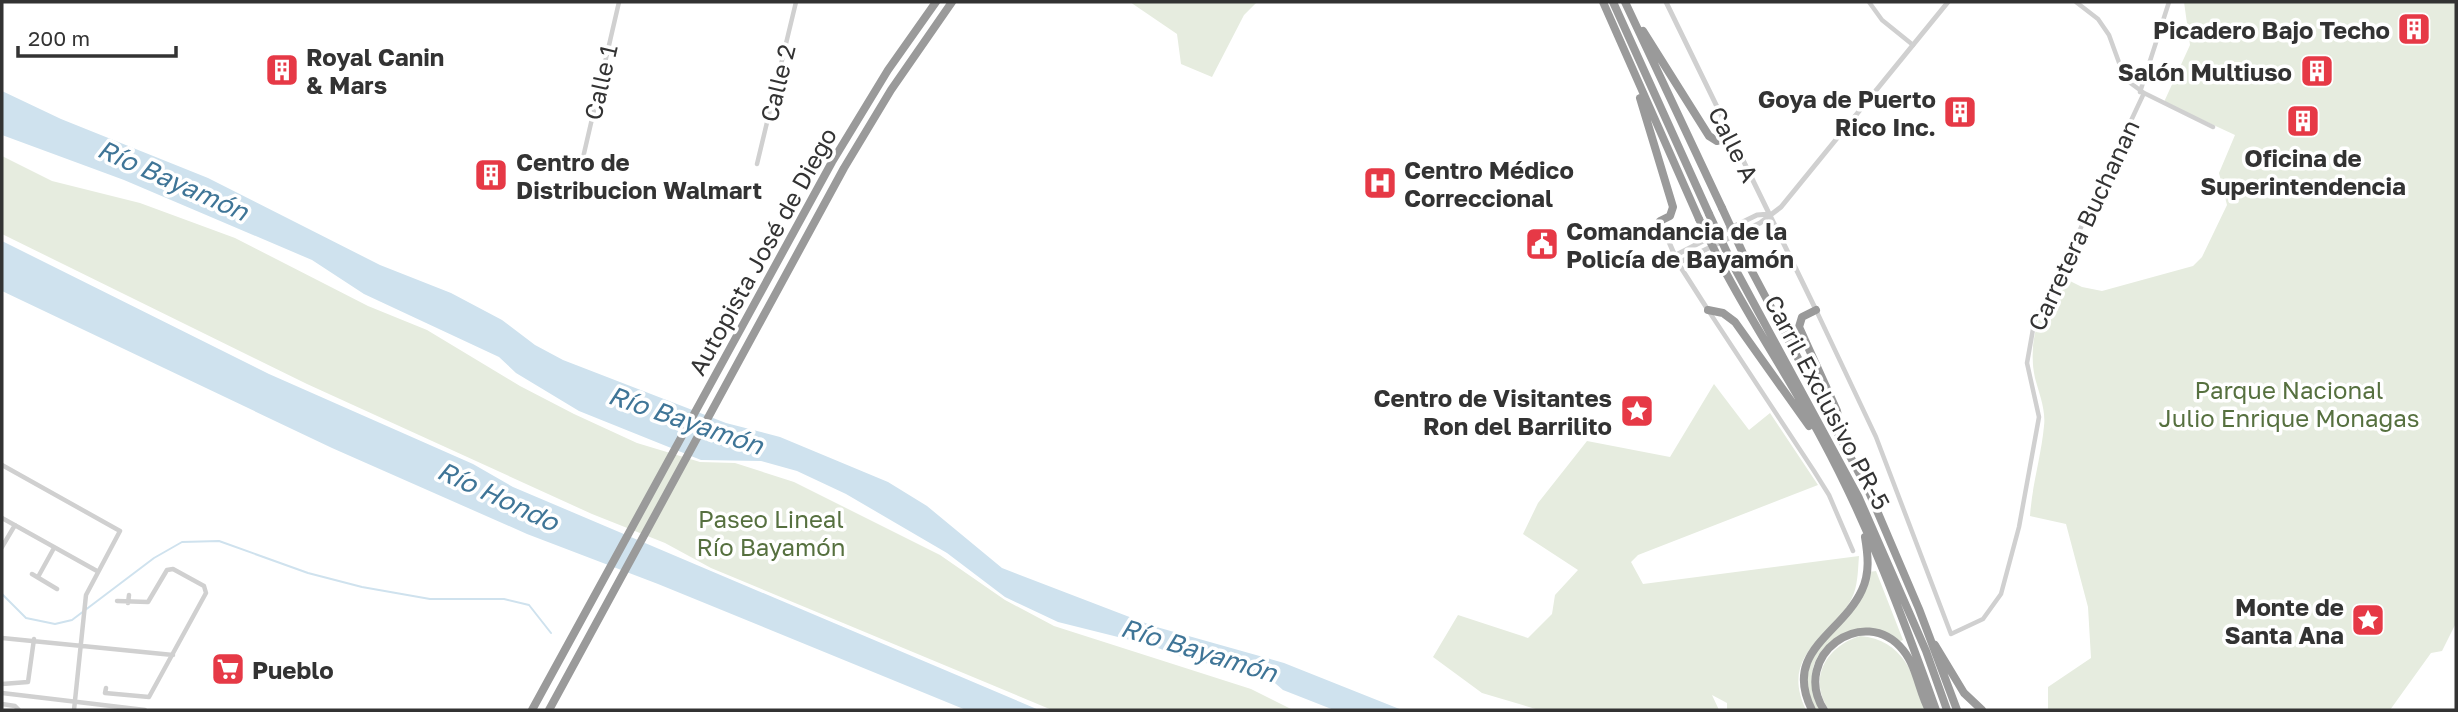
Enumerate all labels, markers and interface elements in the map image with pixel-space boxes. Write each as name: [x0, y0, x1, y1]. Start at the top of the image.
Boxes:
building icon: Picadero Bajo Techo: [2395, 10, 2433, 48]
scale bar: [18, 14, 175, 58]
place label: Picadero Bajo Techo: [2153, 15, 2390, 44]
text: 200 m: [28, 25, 90, 51]
street label: Calle 1: [577, 41, 623, 123]
street label: Calle 2: [753, 41, 801, 125]
place label: Royal Canin & Mars: [306, 42, 444, 99]
building icon: Royal Canin & Mars: [263, 51, 301, 89]
building icon: Salón Multiuso: [2298, 52, 2336, 90]
place label: Salón Multiuso: [2118, 57, 2292, 86]
place label: Goya de Puerto Rico Inc.: [1758, 84, 1936, 141]
building icon: Goya de Puerto Rico Inc.: [1941, 93, 1979, 131]
street label: Calle A: [1703, 101, 1765, 187]
building icon: Oficina de Superintendencia: [2284, 102, 2322, 140]
street label: Carretera Buchanan: [2021, 115, 2145, 335]
street label: Autopista José de Diego: [682, 122, 842, 380]
water label: Río Bayamón: [93, 133, 254, 227]
place label: Oficina de Superintendencia: [2200, 143, 2406, 200]
place label: Centro de Distribucion Walmart: [516, 147, 762, 204]
place label: Centro Médico Correccional: [1404, 155, 1574, 212]
building icon: Centro de Distribucion Walmart: [472, 156, 510, 194]
hospital icon: Centro Médico Correccional: [1361, 164, 1399, 202]
place label: Comandancia de la Policía de Bayamón: [1566, 216, 1794, 273]
public building icon: Comandancia de la Policía de Bayamón: [1523, 225, 1561, 263]
street label: Carril Exclusivo PR-5: [1759, 290, 1897, 514]
park label: Parque Nacional Julio Enrique Monagas: [2158, 375, 2420, 432]
water label: Río Bayamón: [605, 379, 768, 461]
place label: Centro de Visitantes Ron del Barrilito: [1373, 383, 1612, 440]
place icon: Centro de Visitantes Ron del Barrilito: [1618, 392, 1656, 430]
water label: Río Hondo: [433, 455, 565, 538]
park label: Paseo Lineal Río Bayamón: [697, 504, 846, 561]
place label: Monte de Santa Ana: [2224, 592, 2344, 649]
place icon: Monte de Santa Ana: [2349, 601, 2387, 639]
water label: Río Bayamón: [1117, 612, 1282, 689]
supermarket icon: Pueblo: [209, 650, 247, 688]
place label: Pueblo: [252, 655, 334, 684]

